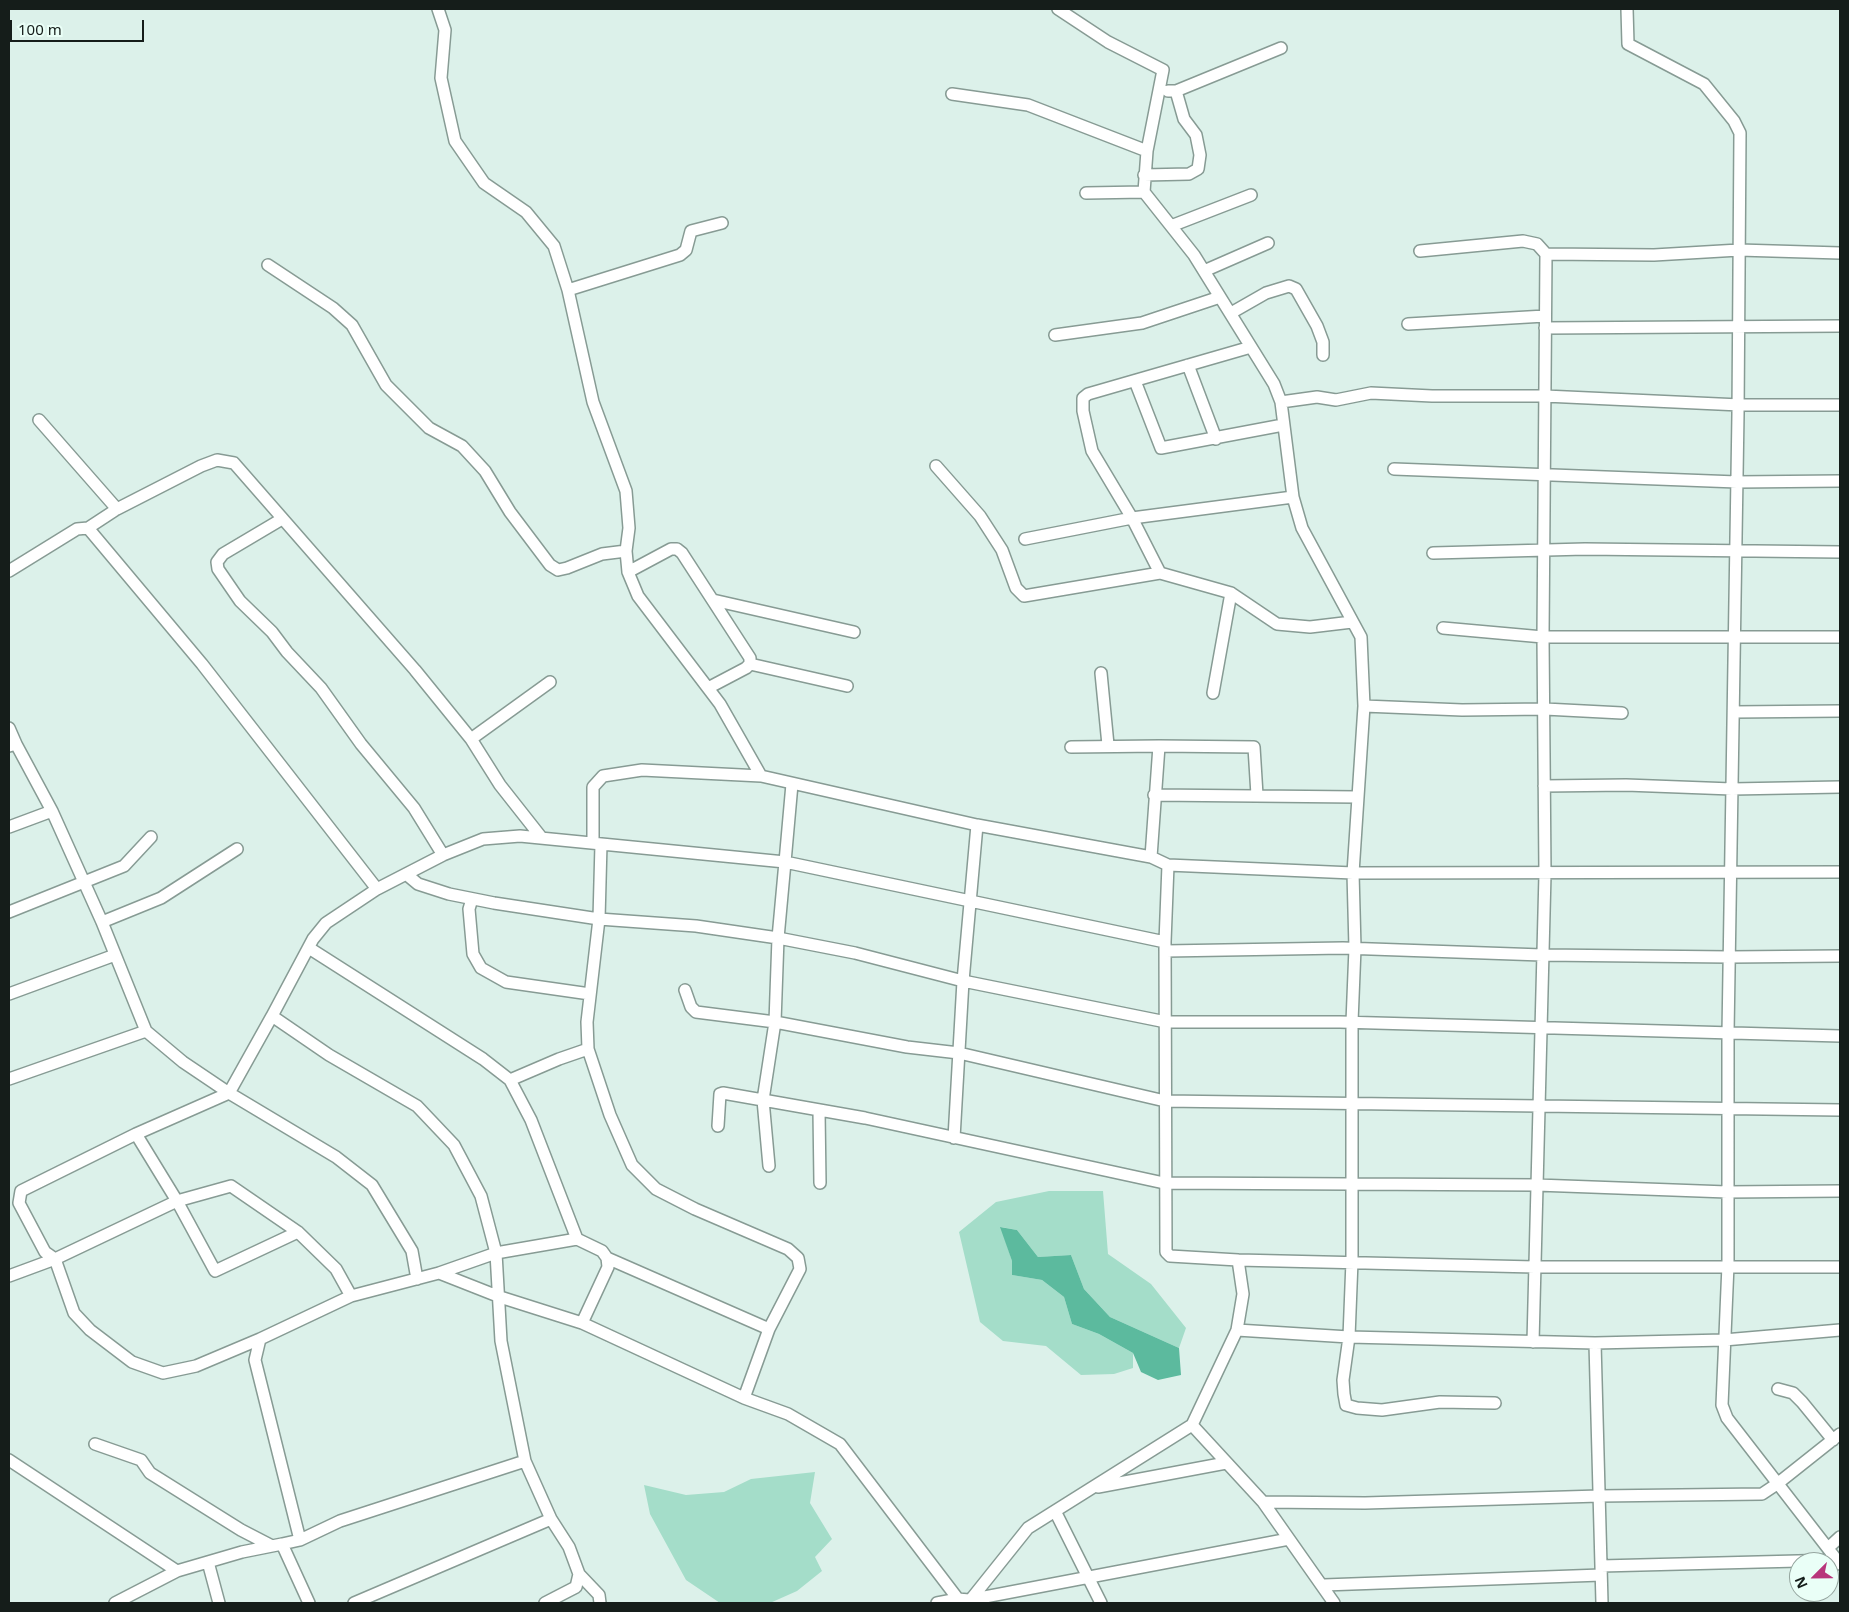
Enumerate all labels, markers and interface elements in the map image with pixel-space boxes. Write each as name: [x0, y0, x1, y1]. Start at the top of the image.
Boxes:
scale bar: [12, 10, 146, 42]
text: 100 m: [18, 19, 62, 39]
north arrow: [1789, 1552, 1839, 1602]
text: N: [1790, 1574, 1812, 1592]

